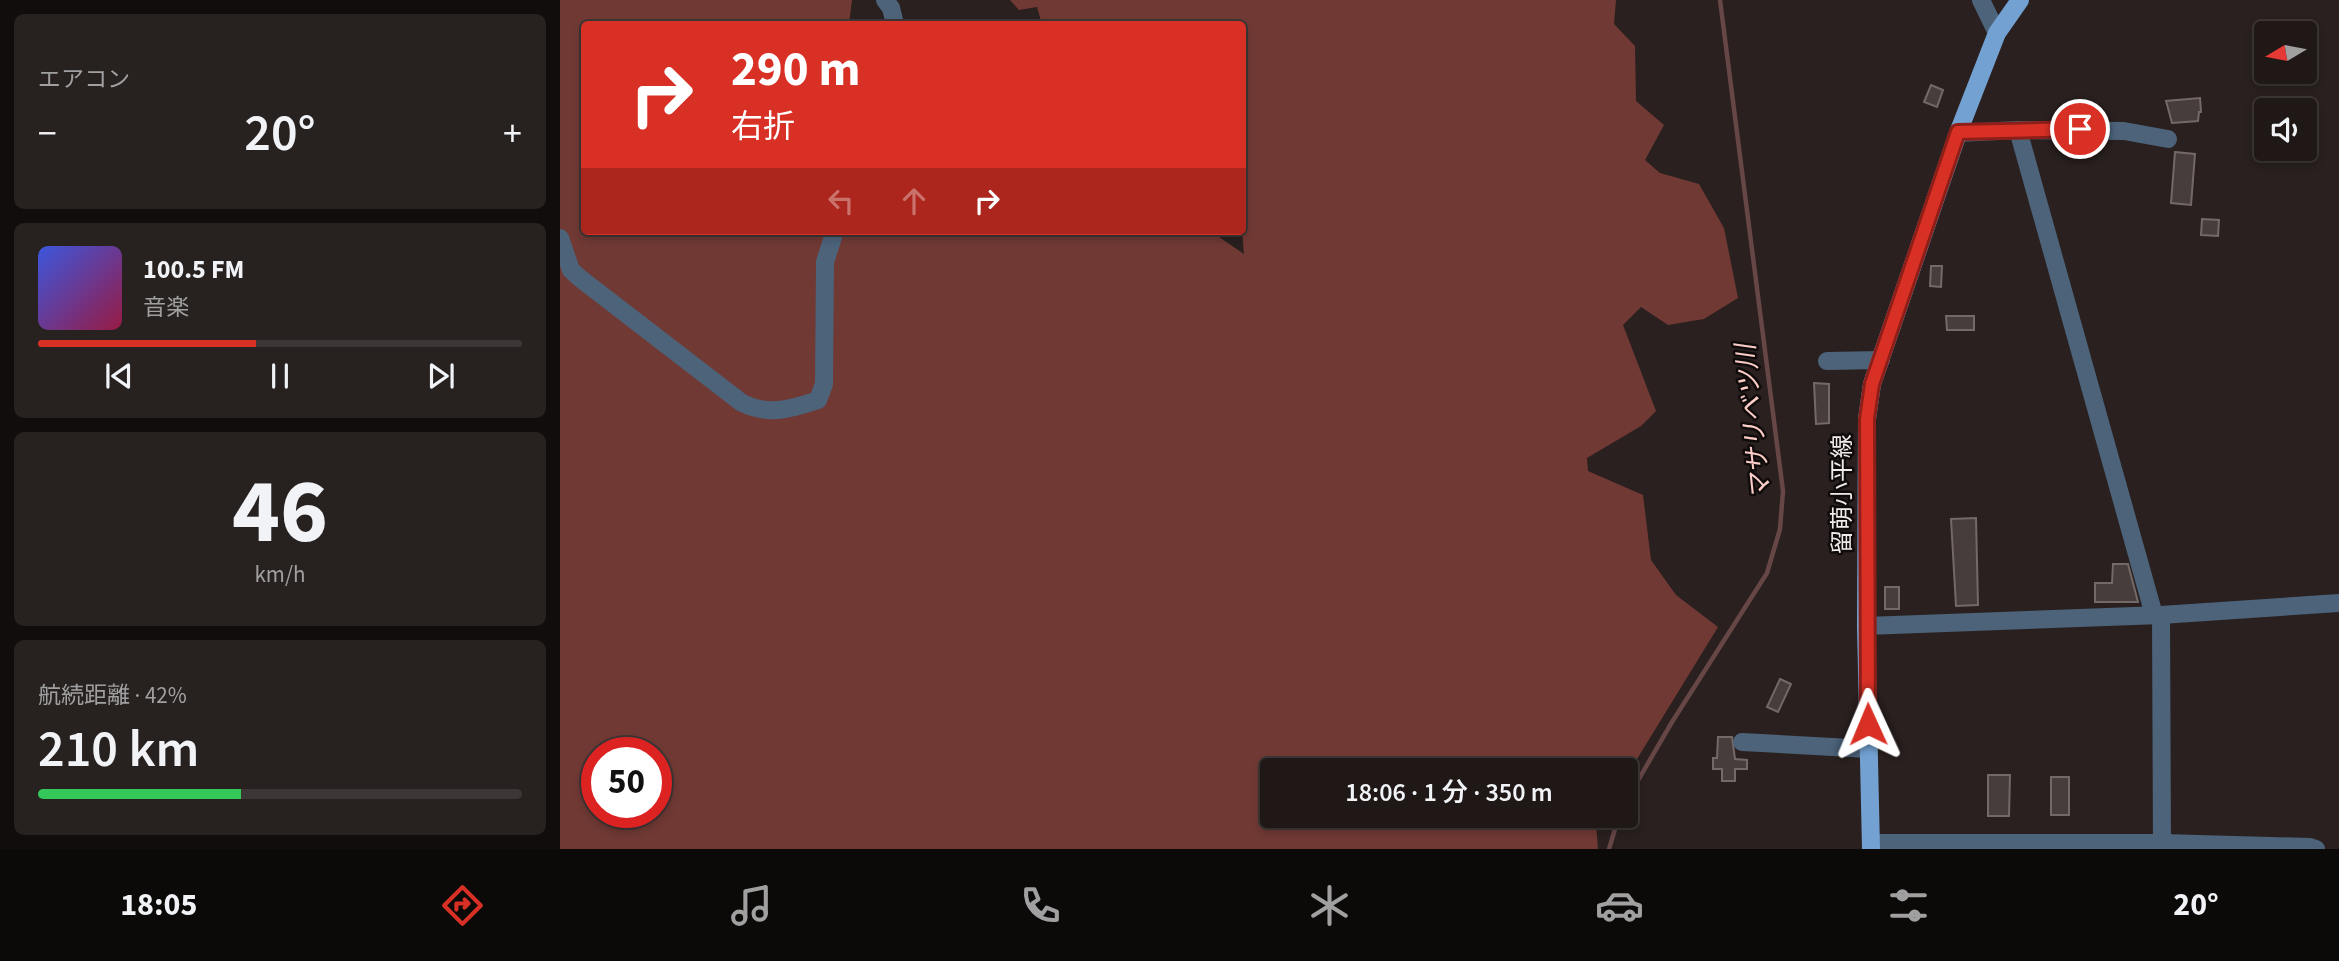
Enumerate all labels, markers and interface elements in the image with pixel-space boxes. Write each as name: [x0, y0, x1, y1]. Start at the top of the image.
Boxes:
north arrow: [2254, 21, 2317, 84]
map controls: [2254, 21, 2317, 161]
text: 290 m: [731, 35, 860, 105]
icon: right: [616, 49, 707, 140]
text: エアコン: [38, 63, 130, 96]
text: 20°: [244, 97, 316, 171]
button: sound: [2254, 98, 2317, 161]
pin: [2050, 99, 2110, 159]
text: 右折: [731, 104, 795, 150]
text: −: [38, 107, 57, 161]
text: +: [503, 107, 522, 161]
icon: arrive: [2061, 110, 2099, 148]
icon: left: [822, 182, 860, 220]
icon: ahead: [895, 182, 933, 220]
icon: right: [968, 182, 1006, 220]
text: 100.5 FM: [143, 251, 244, 288]
text: 音楽: [143, 291, 189, 324]
water label: マサリベツ川: [1727, 339, 1780, 501]
icon: previous: [100, 357, 138, 395]
icon: pause: [261, 357, 299, 395]
icon: next: [422, 357, 460, 395]
street label: 留萌小平線: [1825, 434, 1860, 554]
text: 46: [232, 448, 328, 577]
text: km/h: [254, 558, 306, 591]
text: 航続距離 · 42%: [38, 679, 187, 712]
position arrow: [1831, 687, 1905, 761]
text: 210 km: [38, 713, 199, 787]
speed limit sign: 50: [581, 737, 672, 828]
text: 18:06 · 1 分 · 350 m: [1345, 774, 1553, 811]
icon: directions: [438, 881, 487, 930]
icon: music: [727, 881, 776, 930]
icon: phone: [1016, 881, 1065, 930]
icon: climate: [1305, 881, 1354, 930]
icon: car: [1595, 881, 1644, 930]
icon: filters: [1884, 881, 1933, 930]
text: 18:05: [120, 882, 197, 928]
text: 20°: [2173, 882, 2219, 928]

